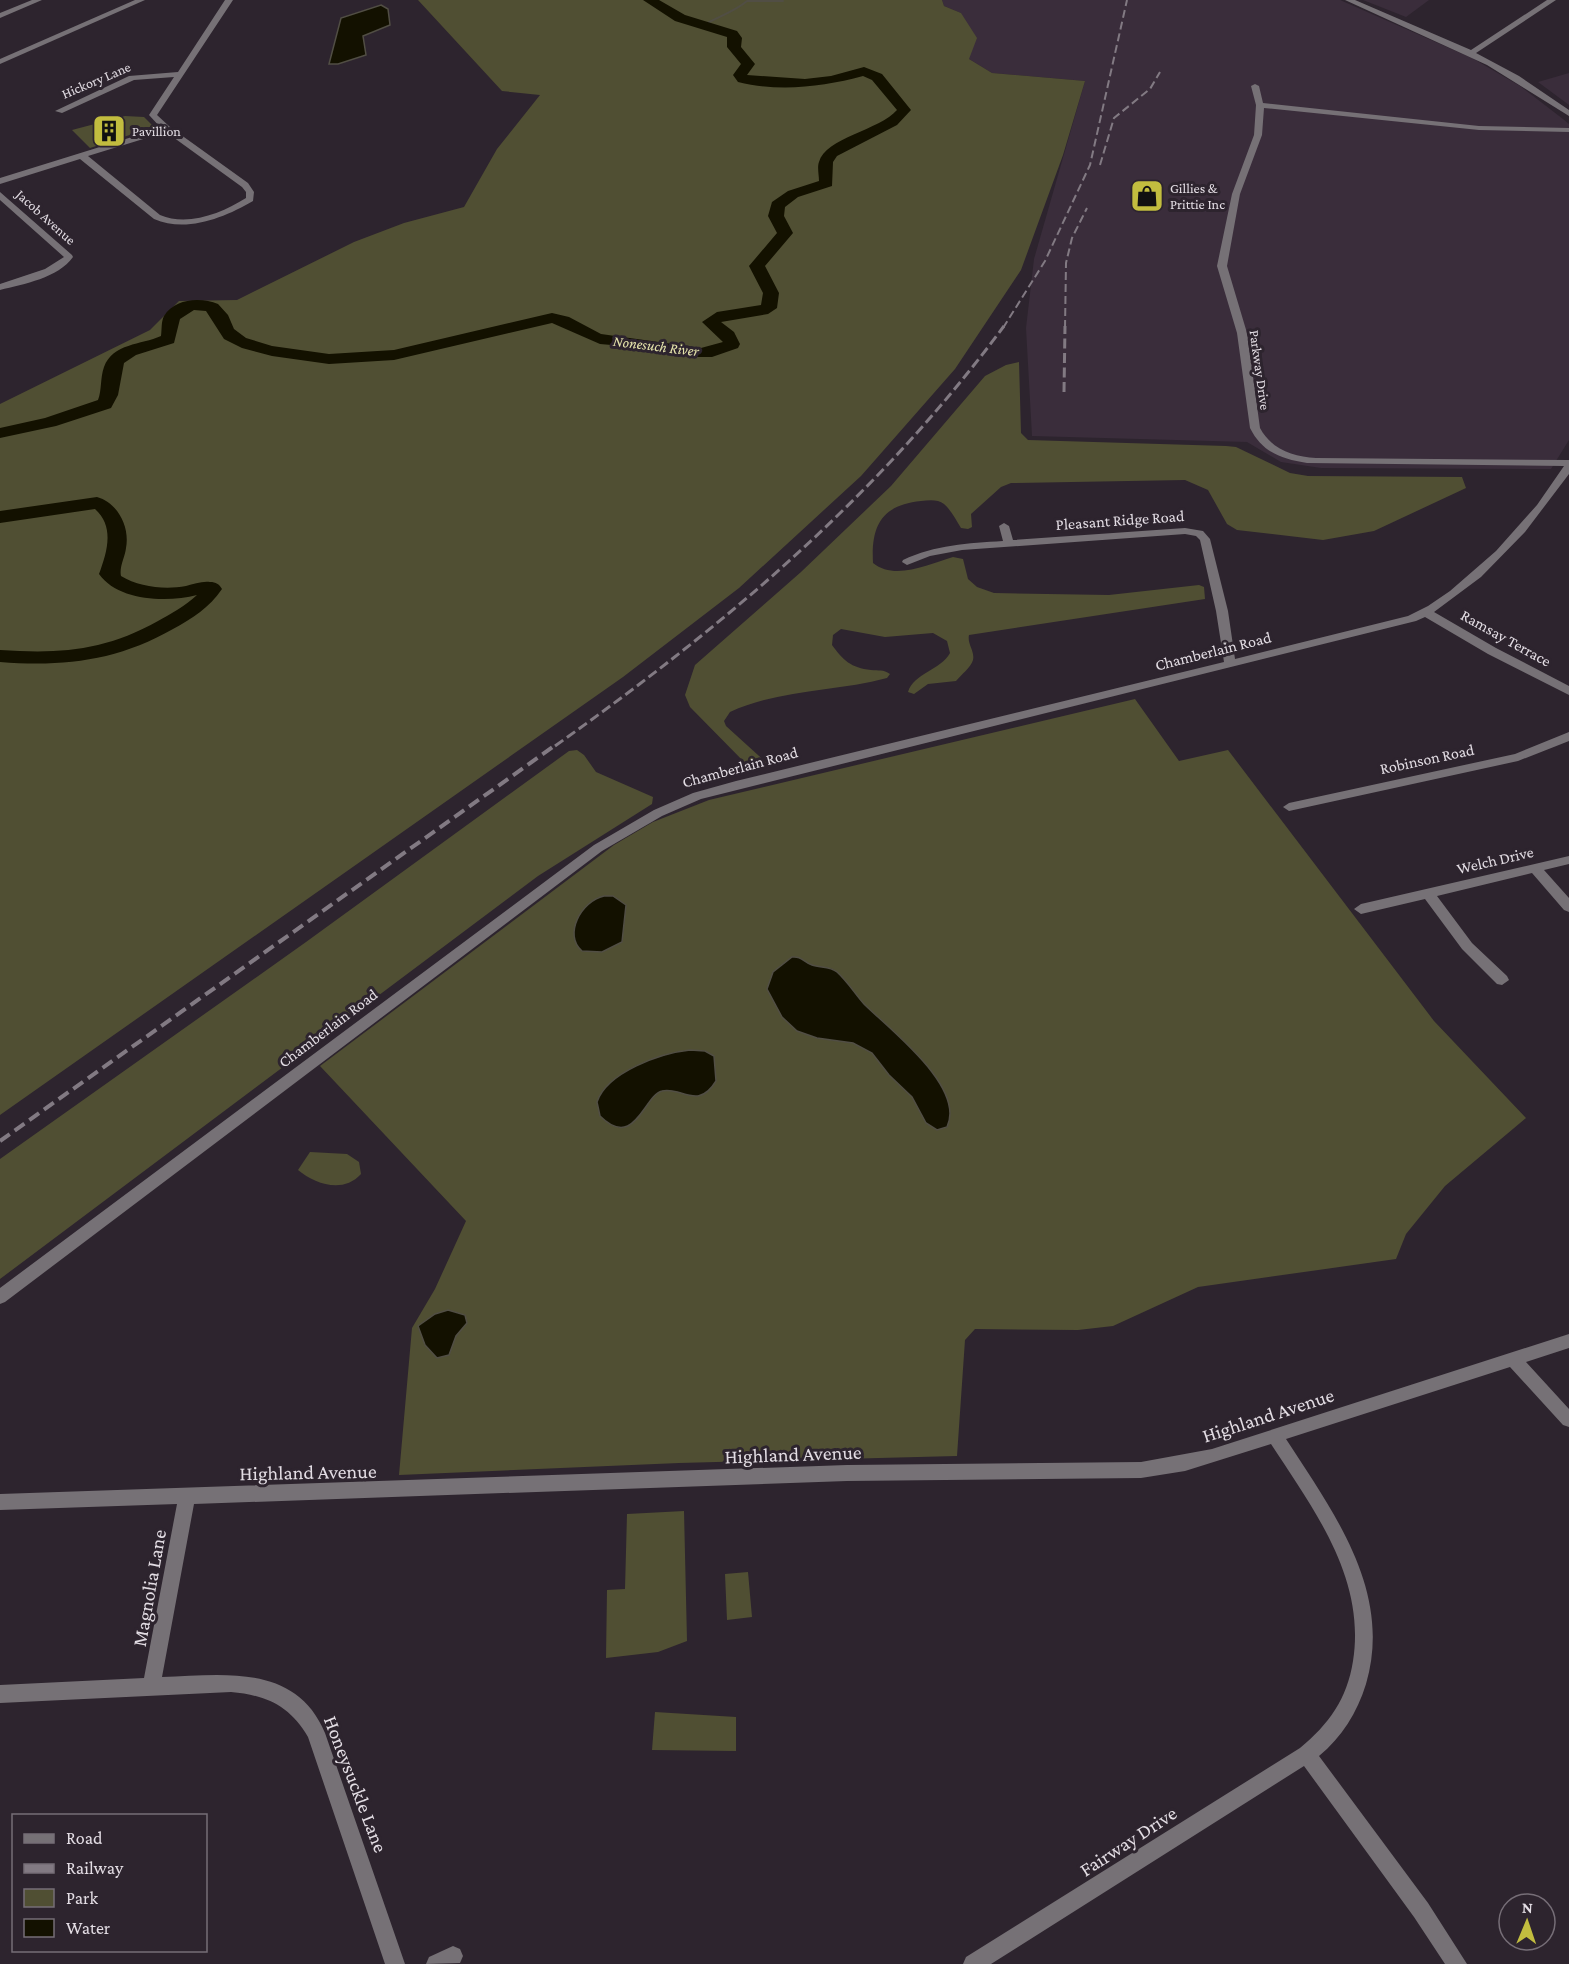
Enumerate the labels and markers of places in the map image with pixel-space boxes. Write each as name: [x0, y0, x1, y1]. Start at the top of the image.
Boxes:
building icon: Pavillion: [91, 113, 127, 149]
place label: Pavillion: [132, 123, 181, 139]
shop icon: Gillies & Prittie Inc: [1129, 178, 1165, 214]
place label: Gillies & Prittie Inc: [1170, 180, 1225, 212]

